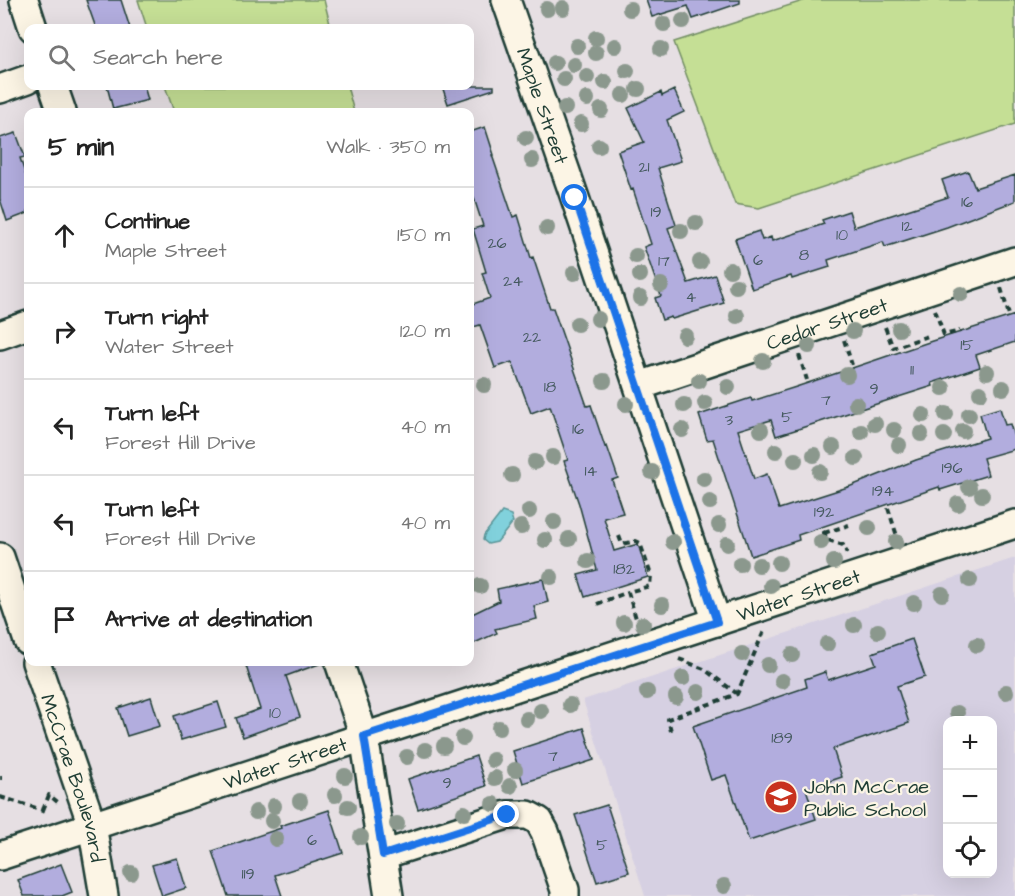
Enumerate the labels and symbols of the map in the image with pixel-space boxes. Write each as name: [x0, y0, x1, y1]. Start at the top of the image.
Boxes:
street label: Maple Street: [509, 44, 575, 168]
house number: 21: [638, 156, 650, 178]
route start: [561, 184, 587, 210]
house number: 16: [961, 191, 973, 213]
house number: 19: [650, 201, 662, 223]
house number: 12: [901, 215, 913, 237]
house number: 10: [836, 224, 848, 246]
house number: 26: [487, 232, 507, 254]
house number: 8: [799, 244, 809, 266]
house number: 6: [753, 249, 763, 271]
house number: 17: [658, 250, 670, 272]
house number: 24: [503, 270, 523, 292]
house number: 4: [686, 286, 697, 308]
street label: Cedar Street: [763, 291, 892, 358]
house number: 22: [523, 326, 541, 348]
house number: 15: [960, 334, 974, 356]
house number: 11: [910, 359, 914, 381]
house number: 18: [544, 376, 556, 398]
house number: 9: [869, 378, 879, 400]
house number: 7: [821, 389, 831, 411]
house number: 5: [781, 406, 793, 428]
house number: 3: [725, 409, 733, 431]
house number: 16: [572, 418, 584, 440]
house number: 196: [941, 457, 963, 479]
house number: 14: [585, 460, 598, 482]
house number: 194: [872, 480, 894, 502]
house number: 192: [814, 501, 834, 523]
house number: 182: [613, 558, 635, 580]
street label: Water Street: [733, 562, 864, 629]
street label: McCrae Boulevard: [33, 690, 111, 864]
house number: 10: [269, 702, 281, 724]
house number: 189: [771, 727, 793, 749]
street label: Water Street: [220, 730, 351, 797]
house number: 7: [548, 745, 558, 767]
house number: 9: [442, 772, 452, 794]
place label: John McCrae Public School: [804, 773, 929, 824]
school or university icon: John McCrae Public School: [763, 779, 799, 815]
route end: [493, 801, 519, 827]
house number: 6: [307, 829, 317, 851]
house number: 5: [596, 834, 608, 856]
house number: 119: [241, 863, 255, 885]

